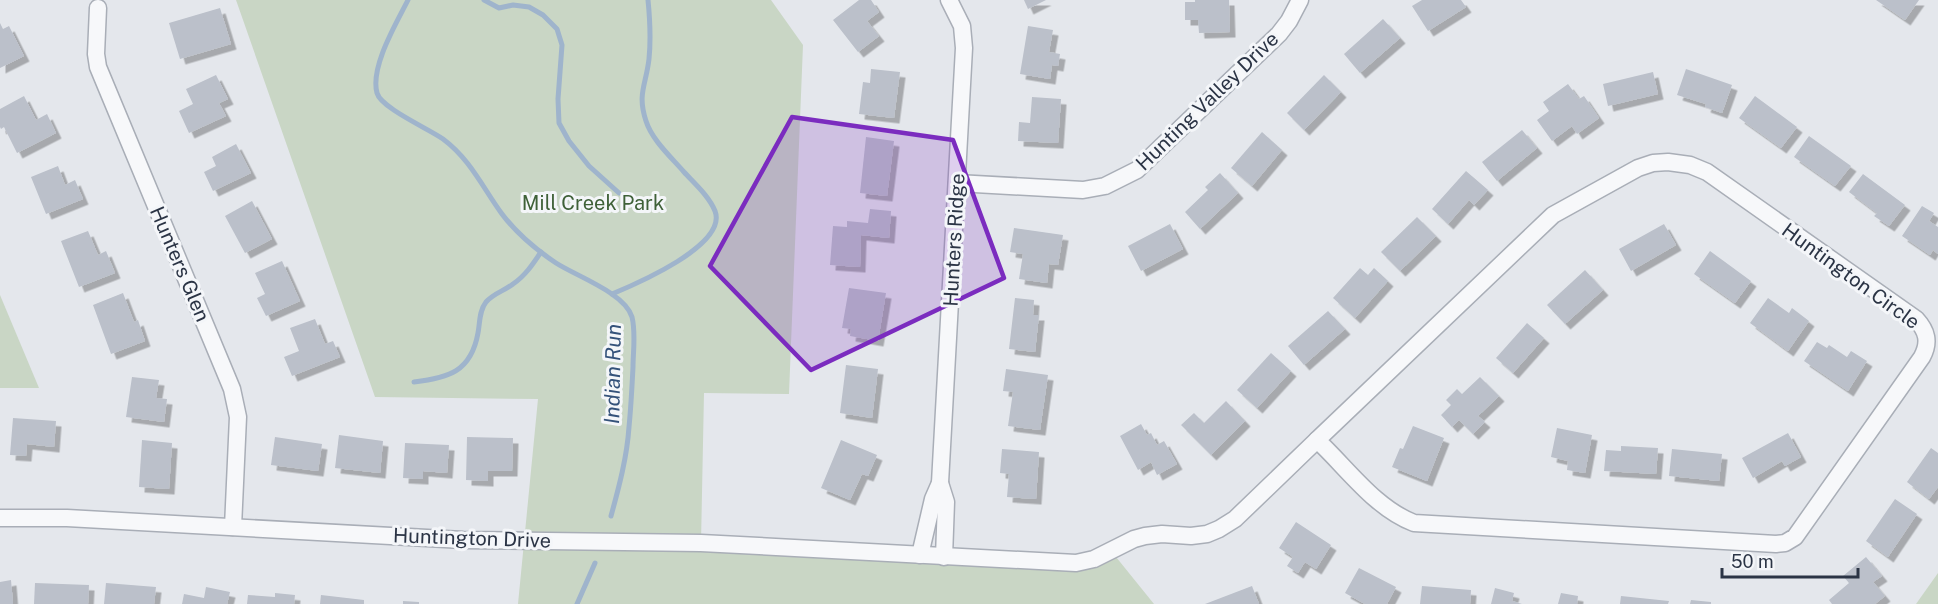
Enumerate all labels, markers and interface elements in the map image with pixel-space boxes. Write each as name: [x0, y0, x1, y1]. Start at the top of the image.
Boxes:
street label: Hunting Valley Drive: [1131, 27, 1283, 175]
street label: Hunters Ridge: [939, 173, 969, 307]
park label: Mill Creek Park: [522, 191, 664, 215]
street label: Hunters Glen: [145, 203, 215, 325]
street label: Huntington Circle: [1777, 218, 1925, 334]
water label: Indian Run: [599, 324, 626, 424]
street label: Huntington Drive: [393, 523, 551, 553]
scale bar: [1722, 541, 1858, 579]
text: 50 m: [1731, 551, 1774, 572]

